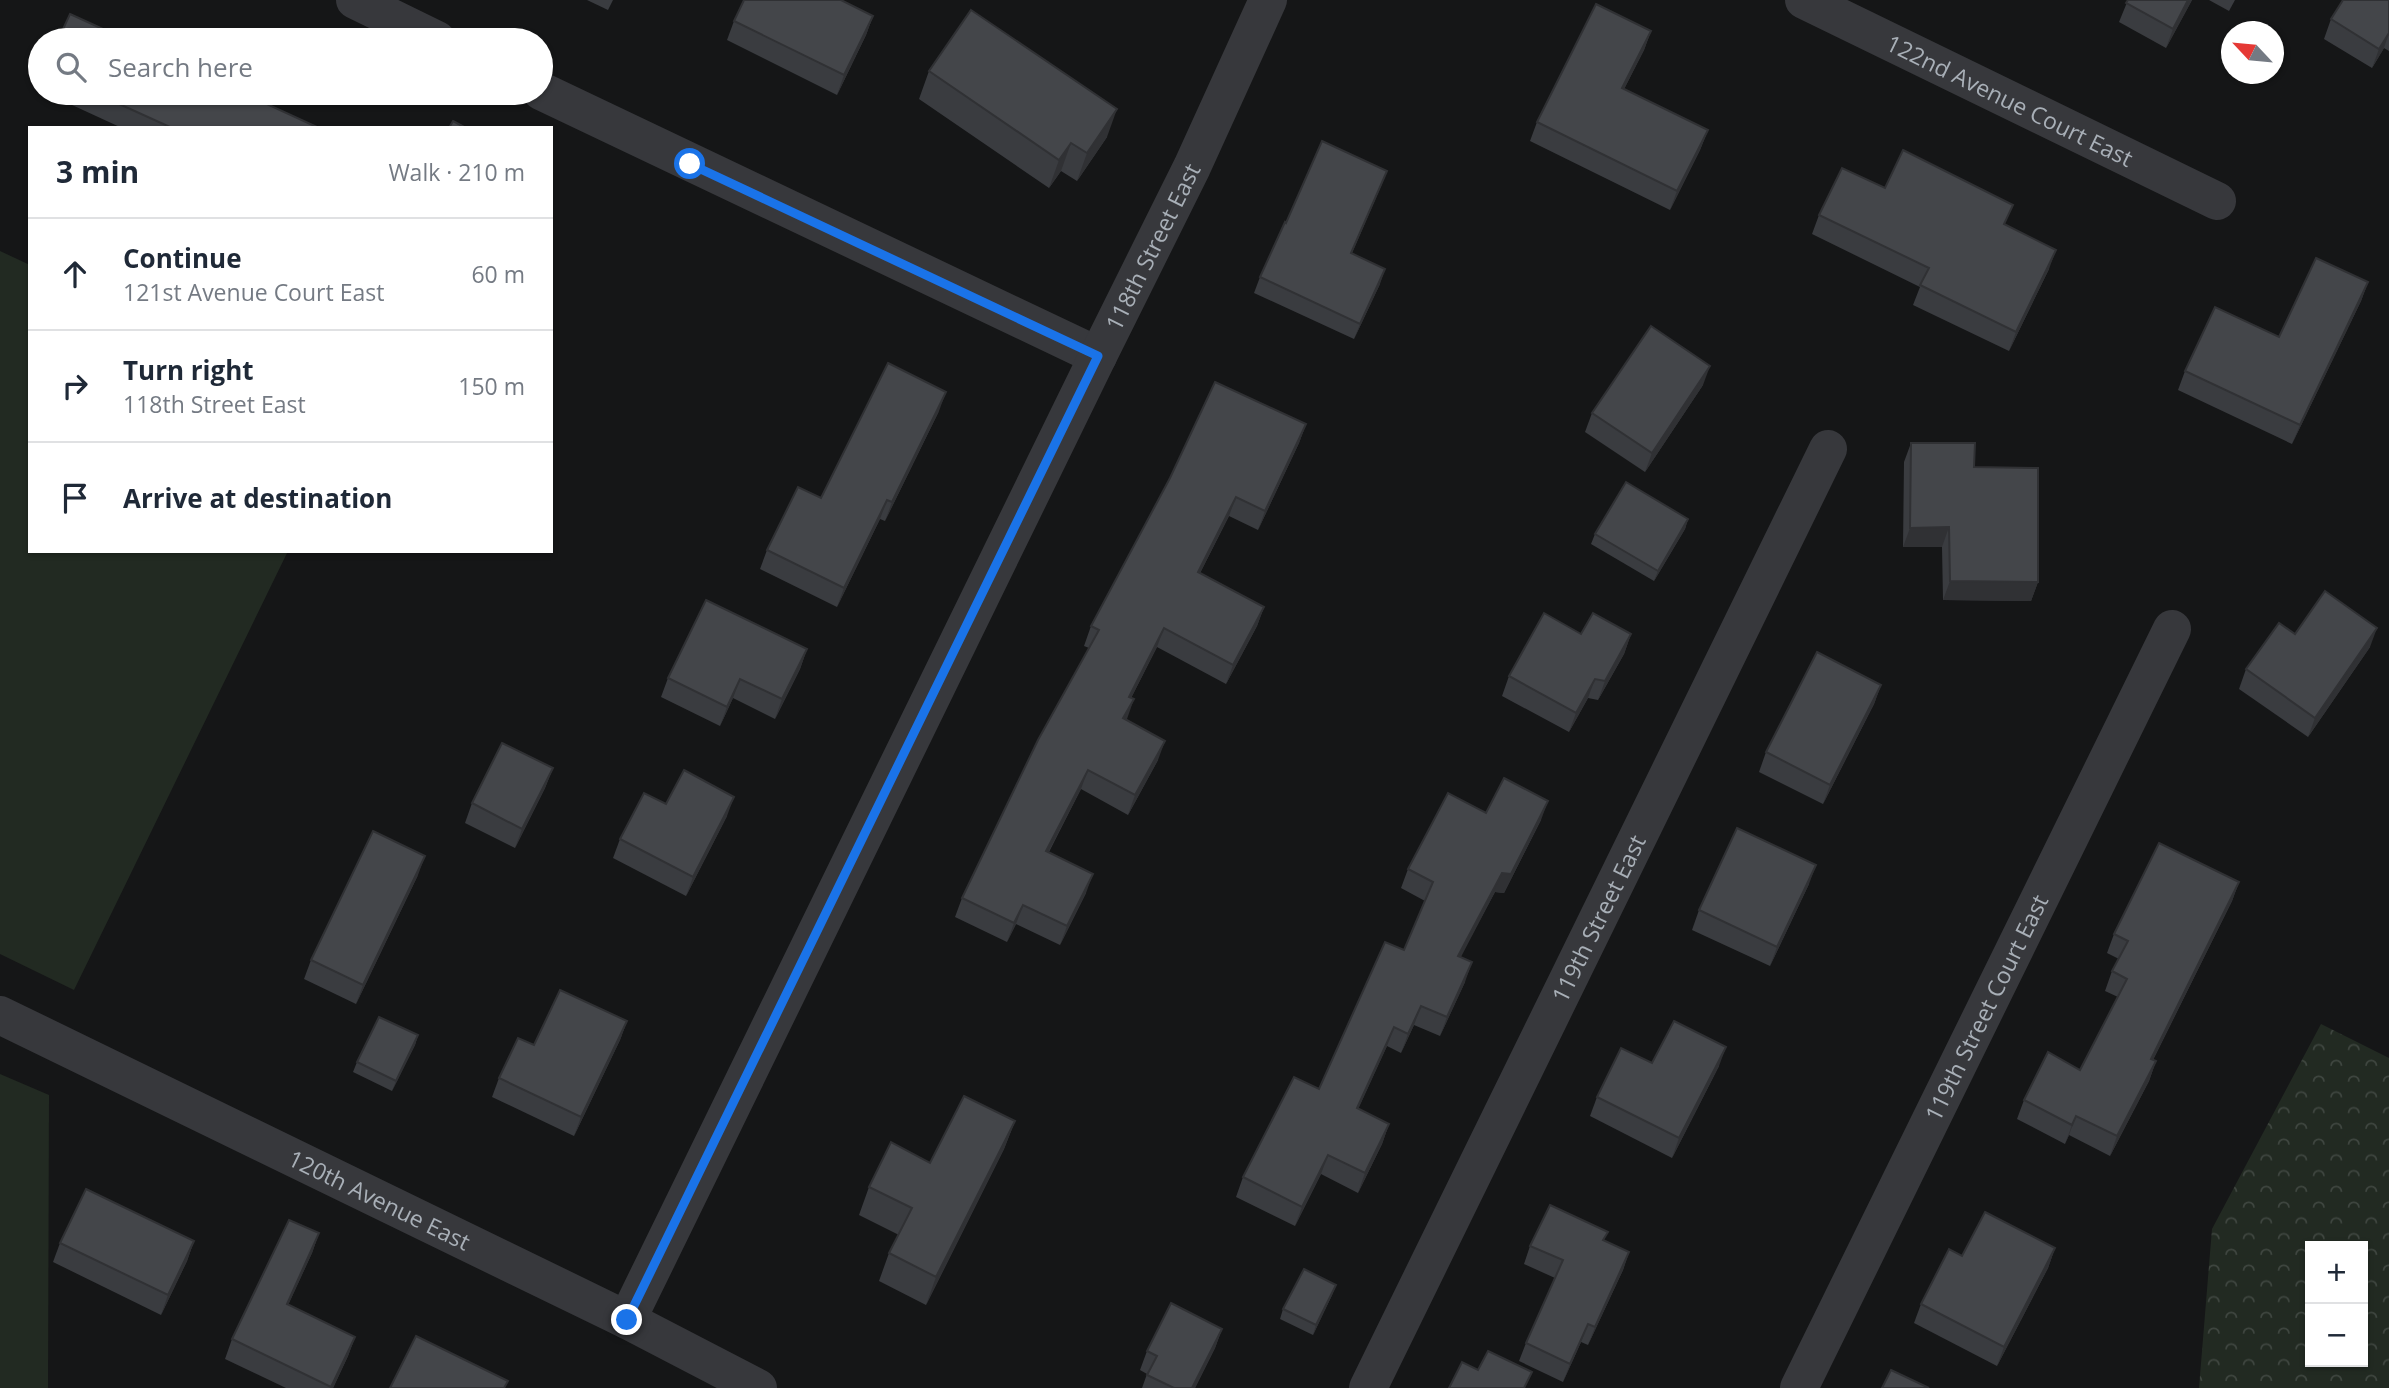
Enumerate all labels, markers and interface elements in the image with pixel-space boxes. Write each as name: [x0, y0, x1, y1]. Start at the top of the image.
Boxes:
north arrow: [2221, 21, 2284, 84]
street label: 122nd Avenue Court East: [1881, 27, 2139, 174]
search box: [28, 28, 553, 105]
icon: search: [52, 48, 90, 86]
text: Search here: [108, 49, 253, 85]
route start: [674, 148, 705, 179]
text: 3 min: [56, 151, 139, 192]
text: Walk · 210 m: [388, 156, 525, 188]
street label: 118th Street East: [1097, 158, 1207, 336]
text: Continue: [123, 240, 242, 276]
icon: ahead: [56, 255, 94, 293]
text: 60 m: [471, 258, 525, 290]
text: 121st Avenue Court East: [123, 276, 384, 308]
text: Turn right: [123, 352, 254, 388]
icon: right: [56, 367, 94, 405]
text: 150 m: [458, 370, 525, 402]
text: 118th Street East: [123, 388, 306, 420]
icon: arrive: [56, 479, 94, 517]
text: Arrive at destination: [123, 480, 392, 516]
street label: 119th Street East: [1544, 829, 1653, 1007]
street label: 119th Street Court East: [1917, 889, 2055, 1126]
street label: 120th Avenue East: [283, 1142, 476, 1257]
map controls: [2305, 1241, 2368, 1367]
button: +: [2305, 1241, 2368, 1304]
route end: [611, 1304, 642, 1335]
button: −: [2305, 1304, 2368, 1367]

